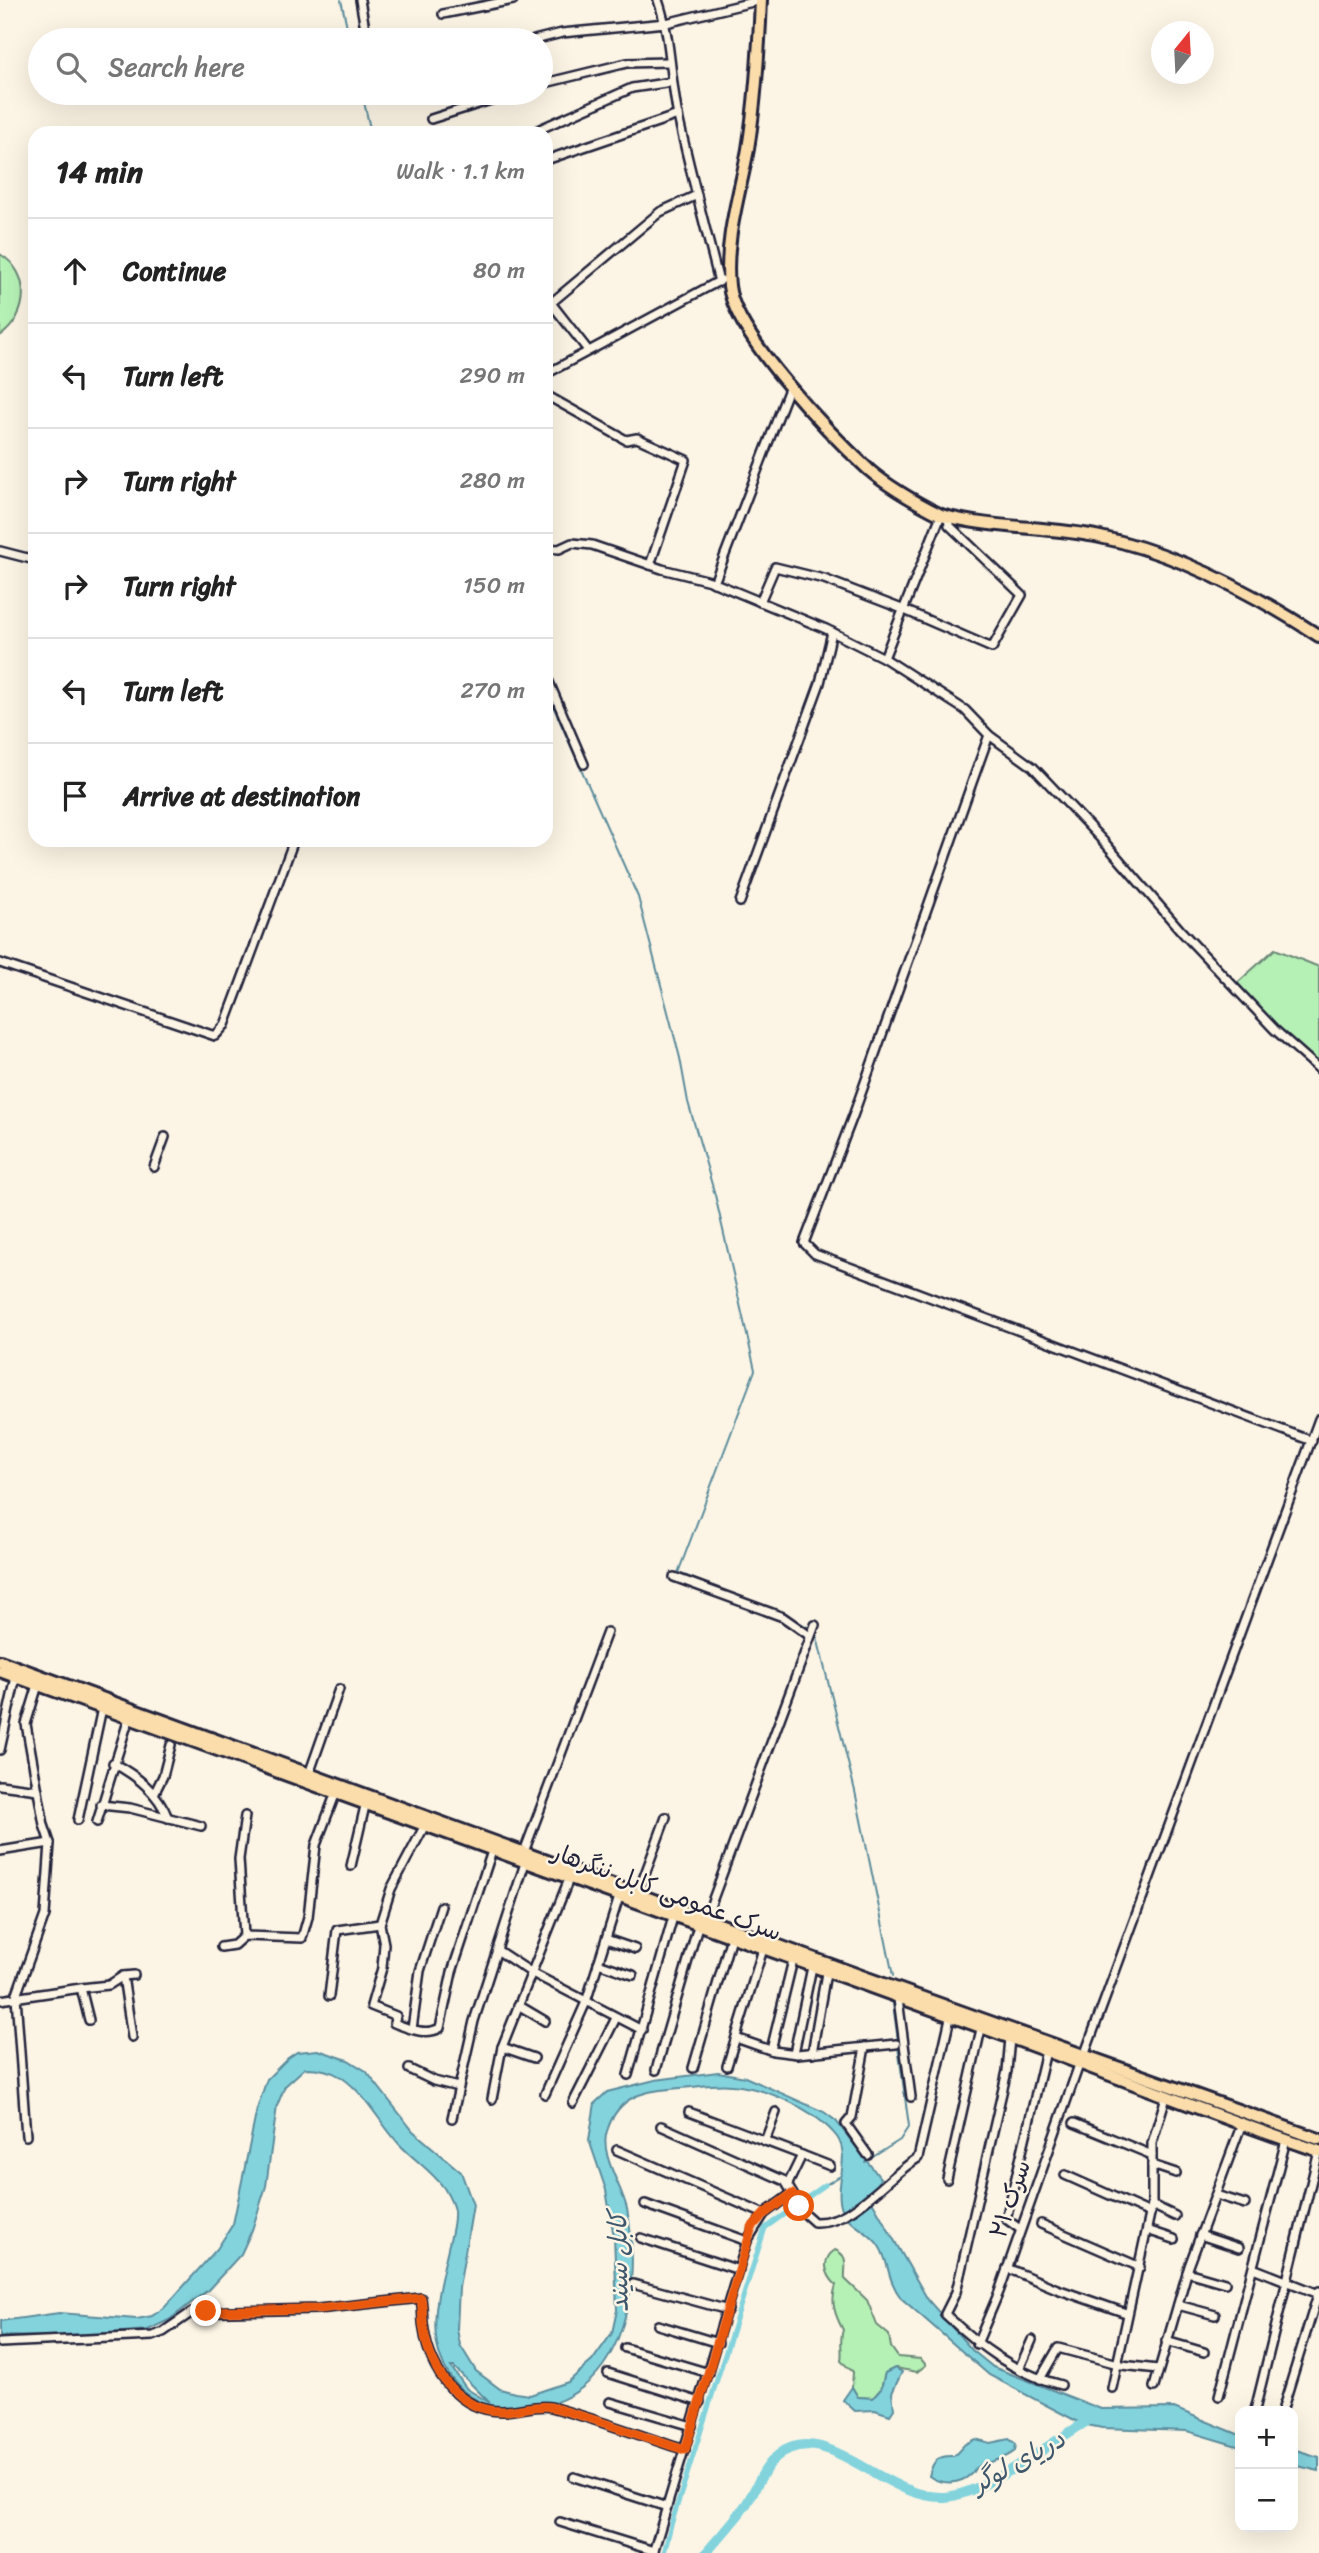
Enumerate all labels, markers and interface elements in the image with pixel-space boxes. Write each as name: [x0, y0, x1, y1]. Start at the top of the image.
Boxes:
north arrow: [1151, 21, 1214, 84]
search box: [28, 28, 553, 105]
text: Search here: [108, 44, 245, 90]
icon: search: [52, 48, 90, 86]
text: 14 min: [56, 145, 143, 199]
text: Walk · 1.1 km: [396, 151, 525, 192]
text: Continue: [123, 248, 226, 294]
text: 80 m: [473, 250, 525, 291]
icon: ahead: [56, 252, 94, 290]
text: Turn left: [123, 353, 223, 399]
text: 290 m: [459, 355, 525, 396]
icon: left: [56, 357, 94, 395]
text: Turn right: [123, 458, 236, 504]
text: 280 m: [460, 460, 525, 501]
icon: right: [56, 462, 94, 500]
text: Turn right: [123, 563, 236, 609]
text: 150 m: [463, 565, 525, 606]
icon: right: [56, 567, 94, 605]
text: Turn left: [123, 668, 223, 714]
text: 270 m: [460, 670, 525, 711]
icon: left: [56, 672, 94, 710]
text: Arrive at destination: [123, 773, 360, 819]
icon: arrive: [56, 777, 94, 815]
street label: سرک عمومی کابل ننگرهار: [544, 1830, 788, 1953]
street label: سرک ۲۱: [977, 2154, 1043, 2244]
route start: [783, 2190, 814, 2221]
water label: کابل سيند: [594, 2207, 642, 2313]
route end: [190, 2295, 221, 2326]
map controls: [1235, 2406, 1298, 2532]
button: +: [1235, 2406, 1298, 2469]
water label: دریای لوگر: [960, 2416, 1074, 2507]
button: −: [1235, 2469, 1298, 2532]

